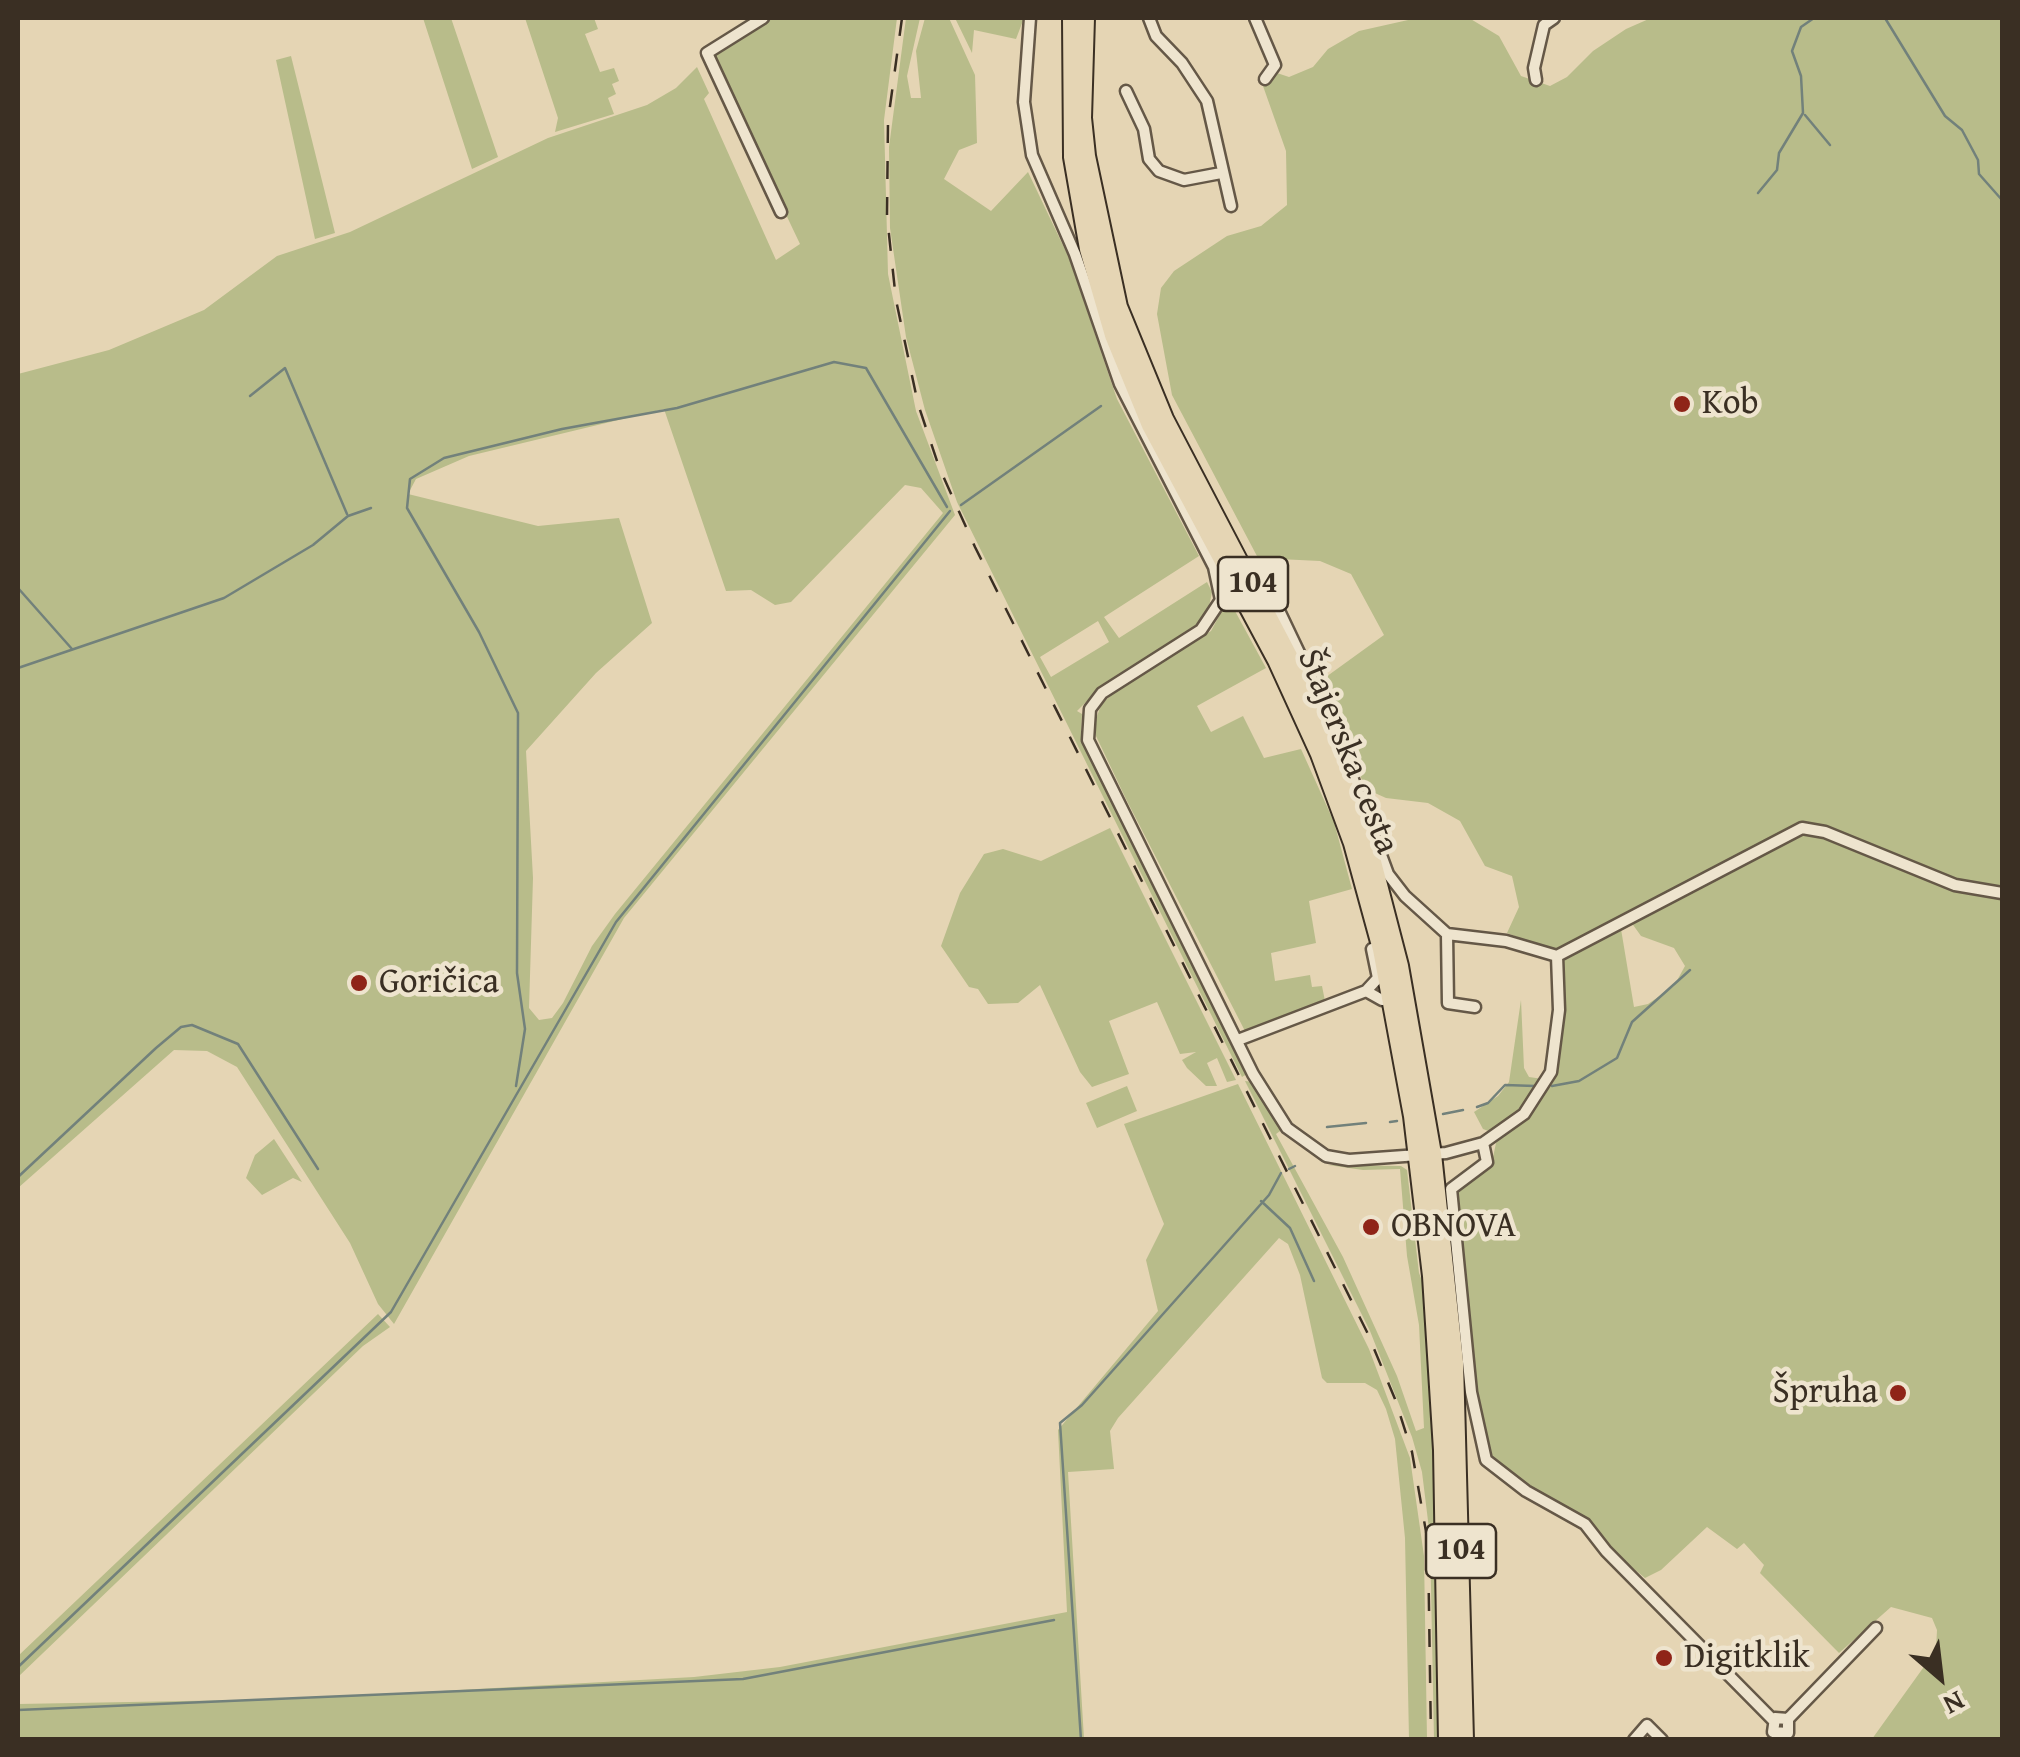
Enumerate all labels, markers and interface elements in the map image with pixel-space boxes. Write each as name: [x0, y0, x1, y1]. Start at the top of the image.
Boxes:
place label: Kob: [1702, 383, 1759, 425]
marker: Kob: [1671, 393, 1693, 415]
road number: 104: [1218, 557, 1288, 611]
street label: Štajerska cesta: [1287, 644, 1407, 860]
place label: Goričica: [379, 962, 499, 1004]
marker: Goričica: [348, 972, 370, 994]
place label: OBNOVA: [1391, 1206, 1516, 1248]
marker: OBNOVA: [1360, 1216, 1382, 1238]
place label: Špruha: [1772, 1372, 1878, 1414]
marker: Špruha: [1887, 1382, 1909, 1404]
road number: 104: [1426, 1524, 1496, 1578]
north arrow: [1890, 1627, 1990, 1727]
place label: Digitklik: [1684, 1637, 1810, 1679]
marker: Digitklik: [1653, 1647, 1675, 1669]
text: N: [1936, 1681, 1972, 1726]

